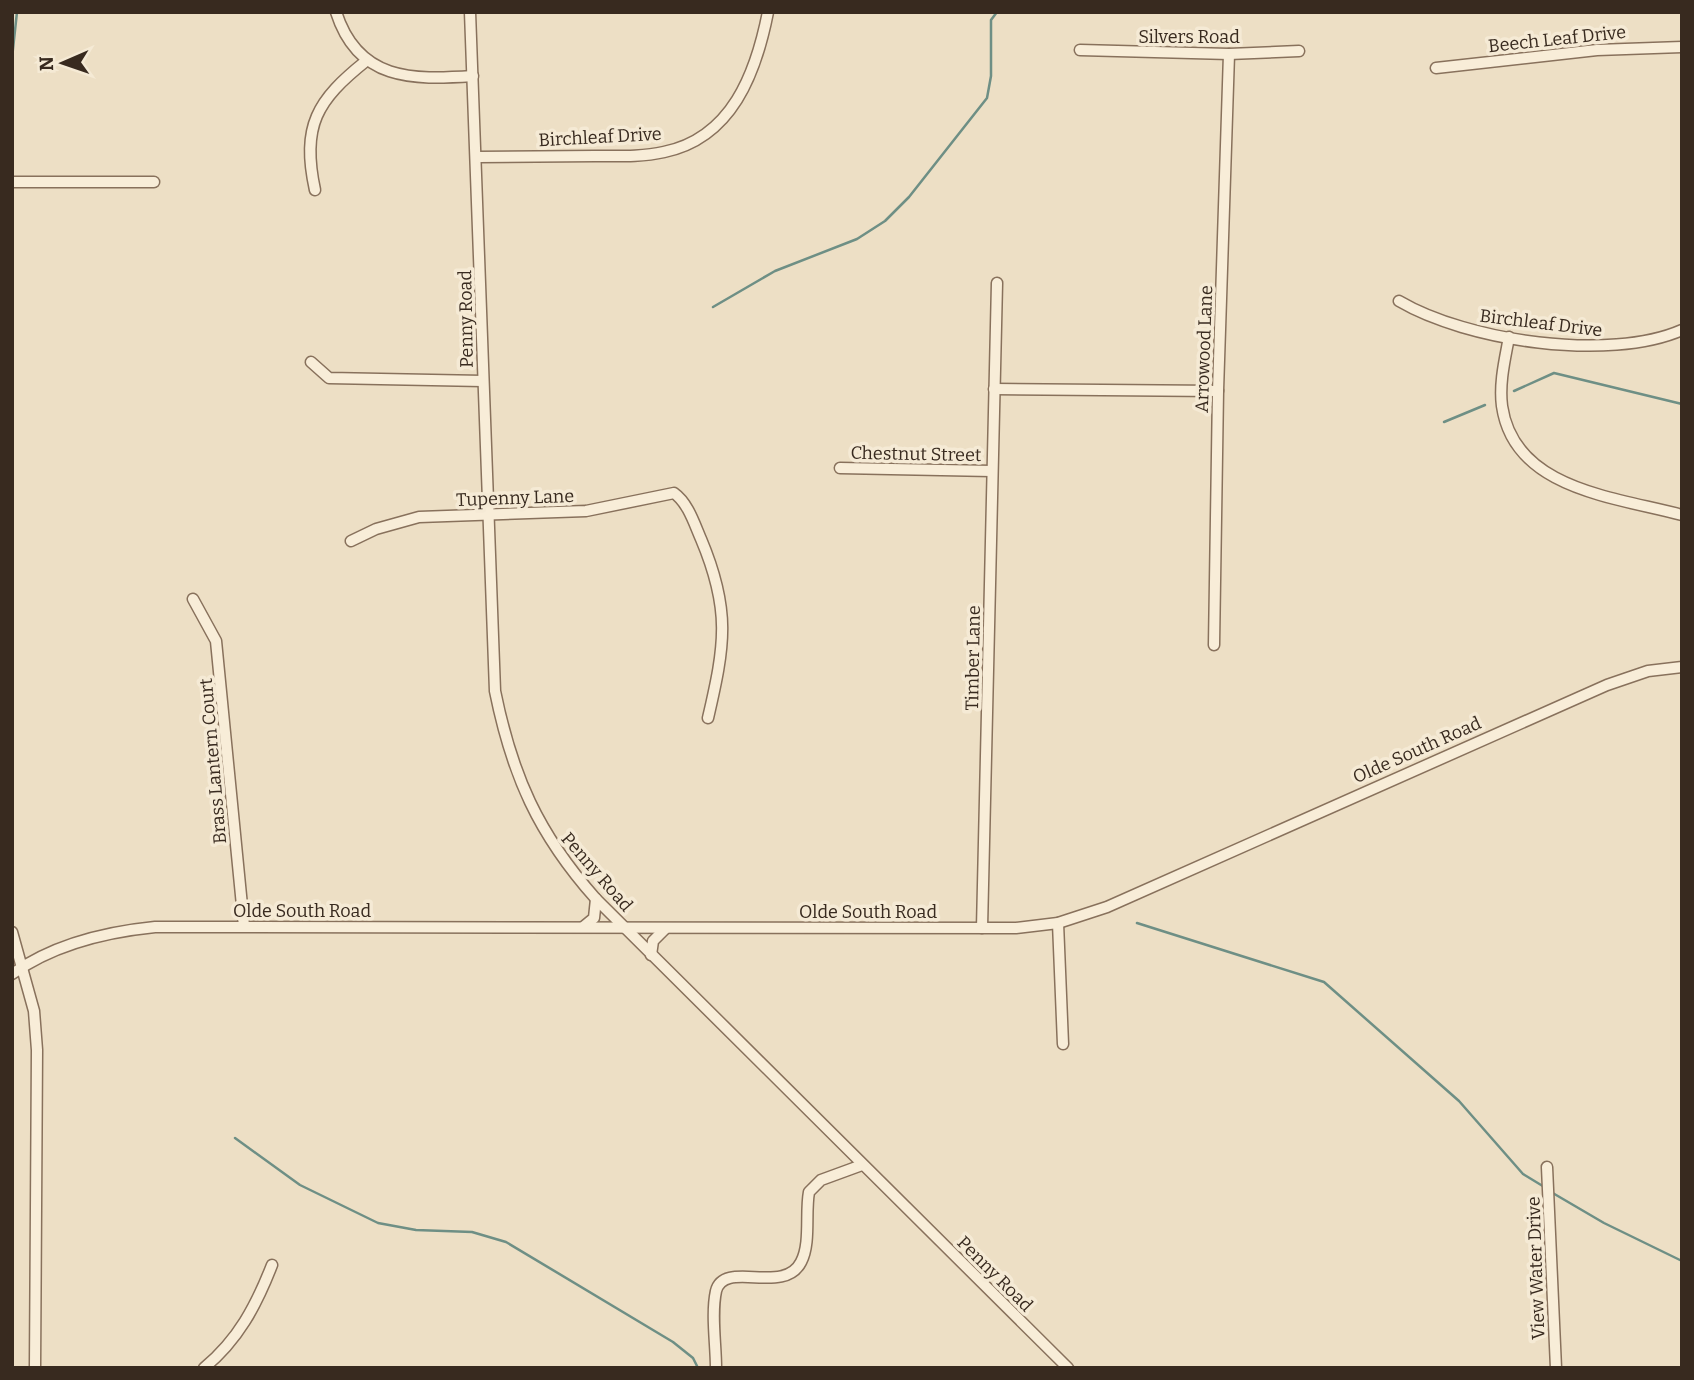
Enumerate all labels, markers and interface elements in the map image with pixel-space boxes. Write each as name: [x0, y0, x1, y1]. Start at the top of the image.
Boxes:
street label: Beech Leaf Drive: [1487, 21, 1627, 57]
street label: Silvers Road: [1138, 26, 1240, 48]
north arrow: [28, 28, 98, 98]
text: N: [35, 56, 58, 71]
street label: Birchleaf Drive: [538, 123, 662, 151]
street label: Penny Road: [454, 270, 478, 368]
street label: Arrowood Lane: [1191, 285, 1217, 413]
street label: Birchleaf Drive: [1478, 305, 1604, 341]
street label: Chestnut Street: [850, 442, 982, 466]
street label: Tupenny Lane: [456, 485, 574, 511]
street label: Timber Lane: [961, 605, 985, 711]
street label: Brass Lantern Court: [195, 677, 231, 845]
street label: Olde South Road: [1349, 712, 1485, 788]
street label: Penny Road: [557, 828, 638, 916]
street label: Olde South Road: [233, 900, 371, 922]
street label: Olde South Road: [799, 901, 937, 923]
street label: View Water Drive: [1523, 1196, 1549, 1340]
street label: Penny Road: [953, 1232, 1038, 1317]

